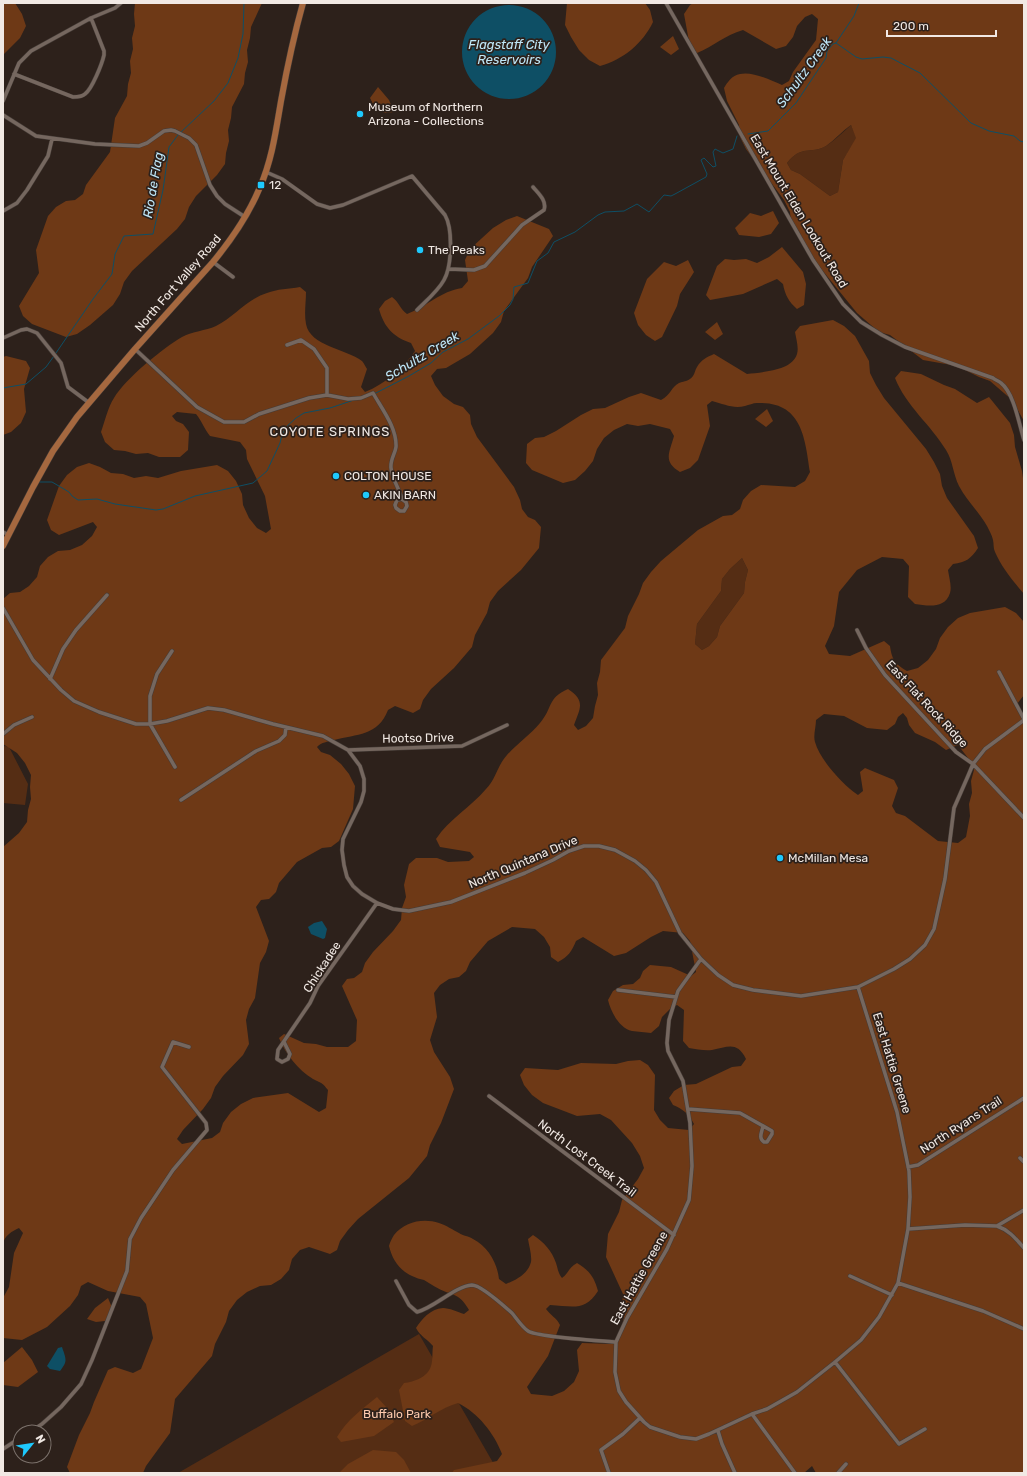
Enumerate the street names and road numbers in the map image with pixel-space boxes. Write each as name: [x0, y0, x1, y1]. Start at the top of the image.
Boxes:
street label: East Mount Elden Lookout Road: [747, 132, 851, 290]
street label: North Fort Valley Road: [132, 232, 224, 334]
street label: East Flat Rock Ridge: [883, 658, 971, 751]
street label: Hootso Drive: [382, 730, 454, 746]
street label: North Quintana Drive: [466, 833, 580, 891]
street label: Chickadee: [300, 939, 344, 995]
street label: East Hattie Greene: [870, 1011, 914, 1115]
street label: North Ryans Trail: [918, 1093, 1005, 1157]
street label: North Lost Creek Trail: [535, 1116, 639, 1200]
street label: East Hattie Greene: [607, 1229, 671, 1327]

